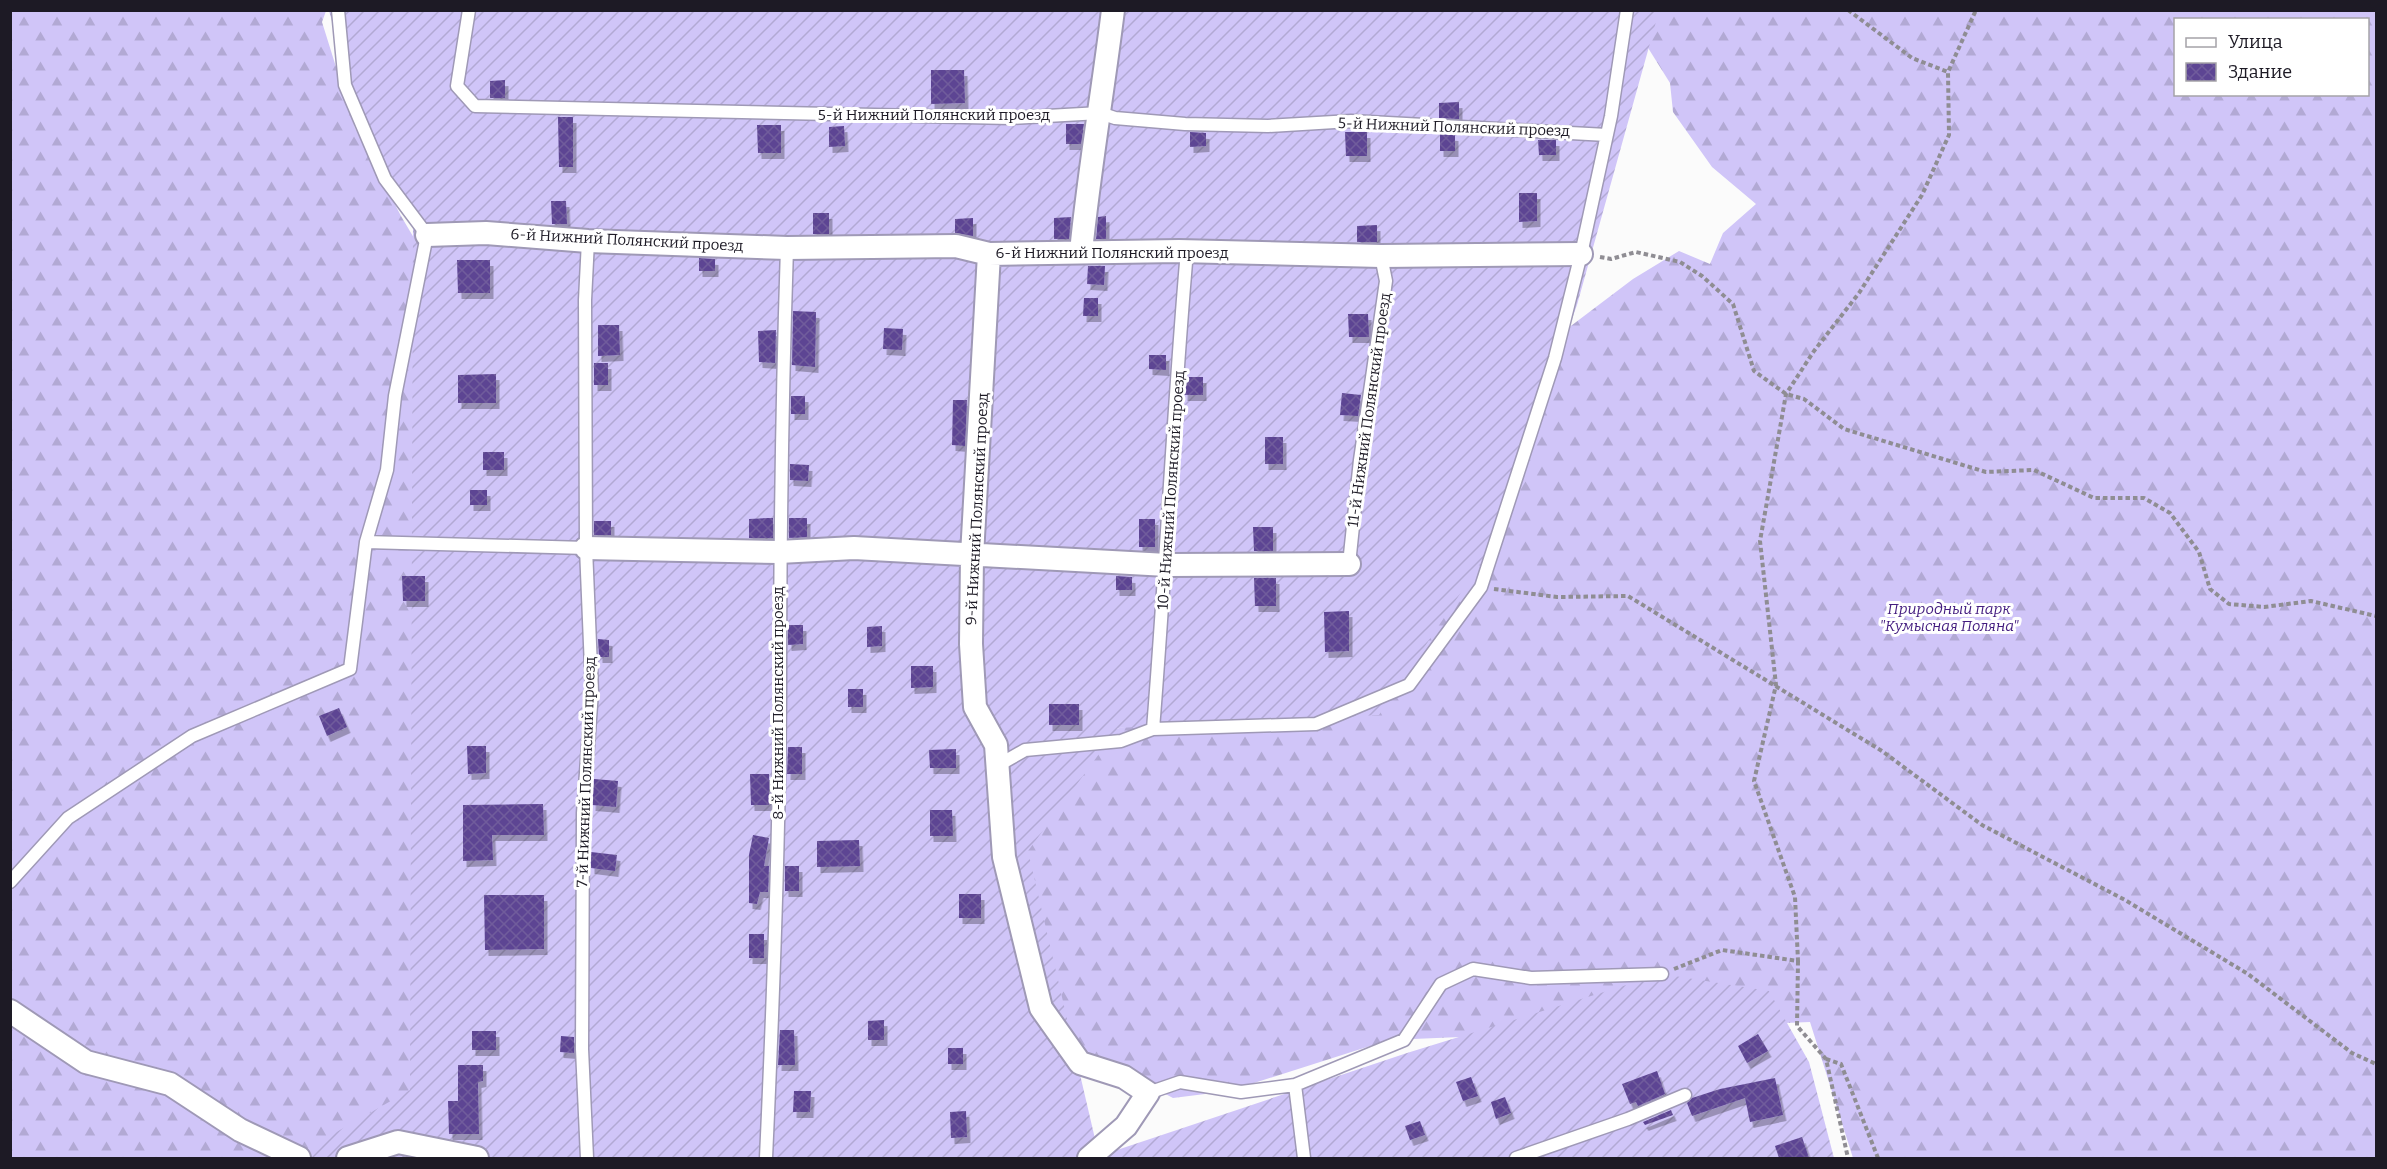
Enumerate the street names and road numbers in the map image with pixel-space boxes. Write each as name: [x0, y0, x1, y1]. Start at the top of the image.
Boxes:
street label: 5-й Нижний Полянский проезд: [818, 106, 1050, 124]
street label: 5-й Нижний Полянский проезд: [1338, 114, 1570, 140]
street label: 6-й Нижний Полянский проезд: [510, 225, 744, 255]
street label: 6-й Нижний Полянский проезд: [995, 244, 1229, 262]
street label: 11-й Нижний Полянский проезд: [1344, 292, 1394, 528]
street label: 10-й Нижний Полянский проезд: [1154, 370, 1188, 610]
street label: 9-й Нижний Полянский проезд: [962, 392, 992, 626]
street label: 8-й Нижний Полянский проезд: [769, 586, 787, 820]
street label: 7-й Нижний Полянский проезд: [573, 656, 599, 888]

